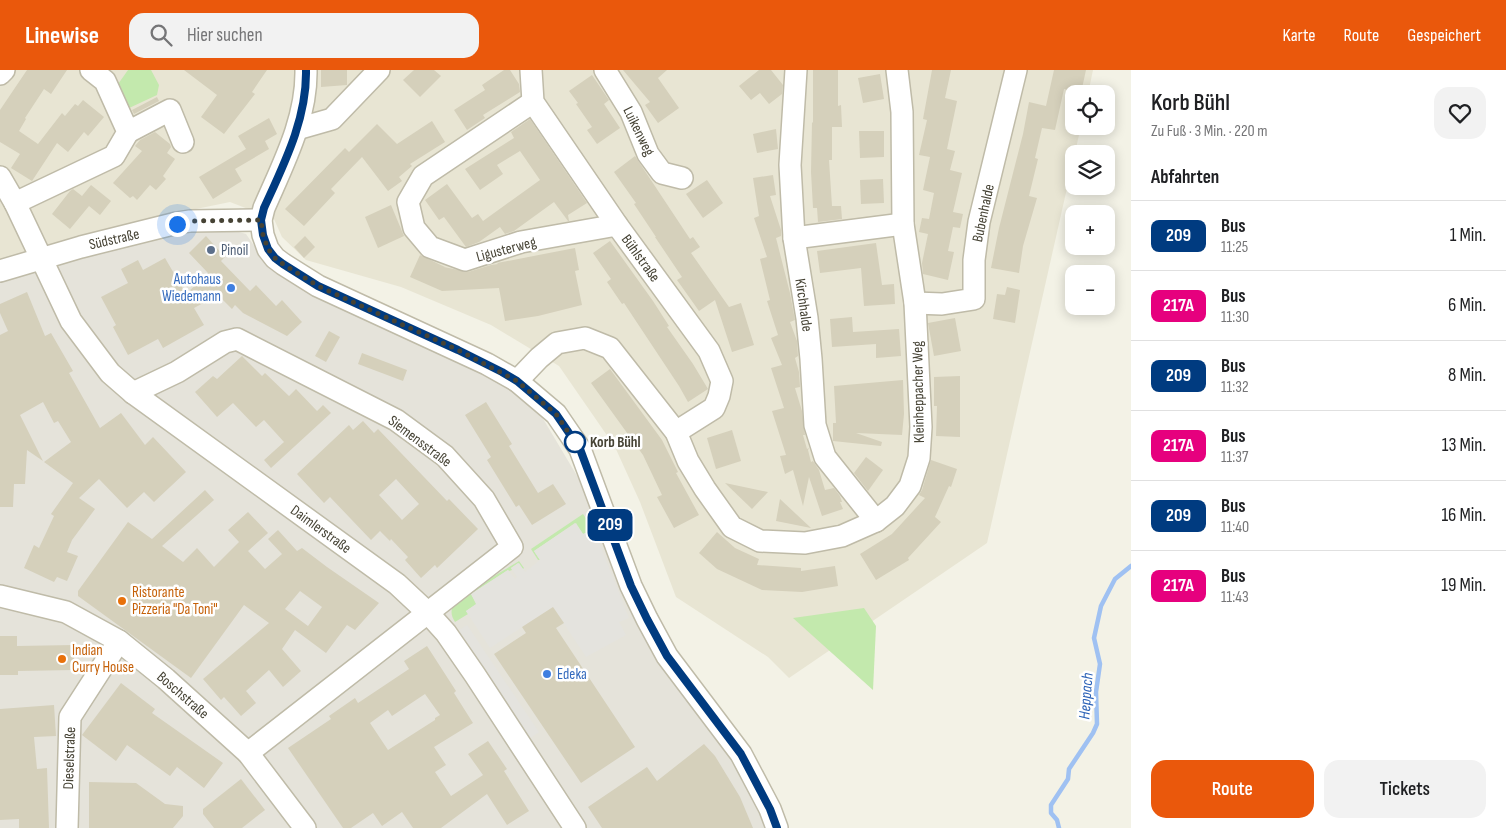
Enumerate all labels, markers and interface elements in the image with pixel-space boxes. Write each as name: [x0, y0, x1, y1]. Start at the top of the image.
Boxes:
search box: [129, 13, 479, 58]
text: Linewise: [25, 21, 99, 50]
icon: search: [147, 21, 175, 49]
text: Hier suchen: [187, 24, 263, 47]
text: Karte: [1283, 25, 1316, 46]
text: Route: [1344, 25, 1379, 46]
text: Gespeichert: [1407, 25, 1481, 46]
map controls: [1065, 85, 1115, 315]
button: locate: [1065, 85, 1115, 135]
button: heart: [1434, 87, 1486, 139]
text: Korb Bühl: [1151, 88, 1230, 117]
street label: Luikenweg: [618, 103, 659, 159]
text: Zu Fuß · 3 Min. · 220 m: [1151, 122, 1267, 141]
button: layers: [1065, 145, 1115, 195]
text: Abfahrten: [1151, 166, 1219, 189]
street label: Bubenhalde: [968, 182, 999, 244]
button: +: [1065, 205, 1115, 255]
your location: [165, 212, 190, 237]
text: Bus: [1221, 215, 1246, 238]
street label: Südstraße: [87, 224, 141, 254]
text: 1 Min.: [1450, 224, 1486, 247]
text: 209: [1166, 225, 1191, 246]
street label: Bühlstraße: [617, 231, 664, 286]
street label: Ligusterweg: [474, 232, 538, 267]
text: 11:25: [1221, 238, 1248, 257]
place label: Pinoil: [221, 241, 248, 260]
marker: Pinoil: [205, 244, 217, 256]
button: −: [1065, 265, 1115, 315]
place label: Autohaus Wiedemann: [162, 270, 221, 306]
street label: Kirchhalde: [790, 277, 817, 333]
marker: Autohaus Wiedemann: [225, 282, 237, 294]
text: Bus: [1221, 285, 1246, 308]
text: 6 Min.: [1448, 294, 1486, 317]
text: 217A: [1163, 295, 1194, 316]
text: 11:30: [1221, 308, 1249, 327]
street label: Kleinheppacher Weg: [908, 341, 929, 443]
text: Bus: [1221, 355, 1246, 378]
text: 8 Min.: [1448, 364, 1486, 387]
text: 209: [1166, 365, 1191, 386]
text: 11:32: [1221, 378, 1249, 397]
street label: Siemensstraße: [384, 411, 455, 471]
text: Bus: [1221, 425, 1246, 448]
marker: Korb Bühl: [564, 431, 586, 453]
place label: Korb Bühl: [590, 433, 641, 452]
text: 13 Min.: [1442, 434, 1486, 457]
text: 217A: [1163, 435, 1194, 456]
text: 11:37: [1221, 448, 1248, 467]
text: Bus: [1221, 495, 1246, 518]
street label: Daimlerstraße: [287, 501, 355, 558]
text: 16 Min.: [1441, 504, 1486, 527]
text: 209: [1166, 505, 1191, 526]
line badge: 209: [581, 509, 639, 541]
text: 209: [598, 514, 622, 535]
text: 11:40: [1221, 518, 1249, 537]
text: Bus: [1221, 565, 1246, 588]
text: 19 Min.: [1441, 574, 1486, 597]
text: 217A: [1163, 575, 1194, 596]
place label: Ristorante Pizzeria "Da Toni": [132, 583, 218, 619]
text: 11:43: [1221, 588, 1249, 607]
marker: Ristorante Pizzeria "Da Toni": [116, 595, 128, 607]
place label: Indian Curry House: [72, 641, 134, 677]
marker: Indian Curry House: [56, 653, 68, 665]
place label: Edeka: [557, 665, 587, 684]
street label: Boschstraße: [153, 668, 213, 723]
marker: Edeka: [541, 668, 553, 680]
water label: Heppach: [1075, 672, 1098, 720]
street label: Dieselstraße: [59, 726, 80, 790]
button: Route: [1151, 760, 1314, 818]
button: Tickets: [1324, 760, 1486, 818]

